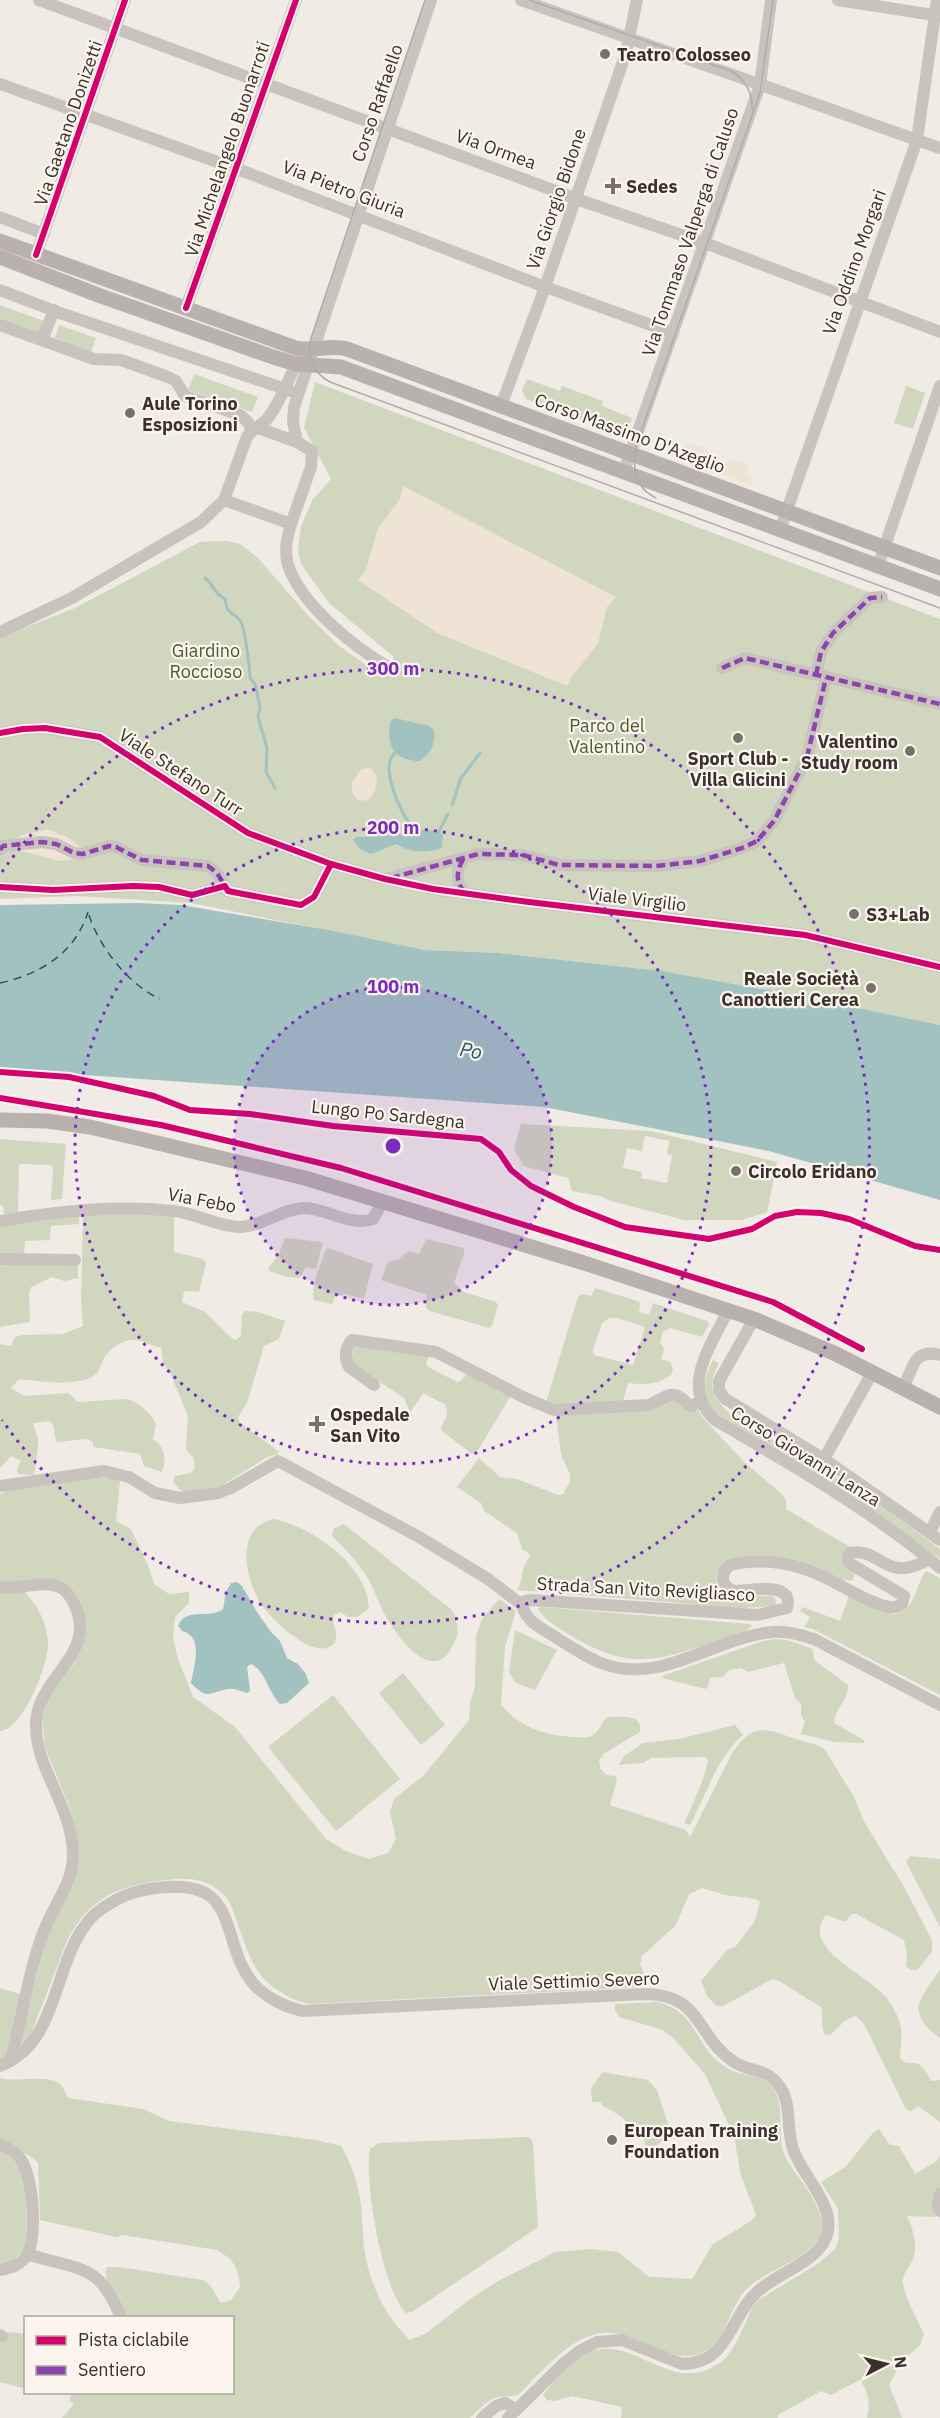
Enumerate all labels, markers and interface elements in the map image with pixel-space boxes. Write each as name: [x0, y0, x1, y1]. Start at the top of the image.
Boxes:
street label: Via Gaetano Donizetti: [29, 37, 107, 209]
street label: Via Michelangelo Buonarroti: [179, 38, 275, 260]
street label: Corso Raffaello: [346, 41, 408, 165]
place label: Teatro Colosseo: [617, 43, 751, 66]
marker: Teatro Colosseo: [598, 47, 612, 61]
street label: Via Tommaso Valperga di Caluso: [637, 105, 743, 359]
street label: Via Ormea: [453, 124, 540, 174]
street label: Via Giorgio Bidone: [521, 125, 591, 273]
street label: Via Pietro Giuria: [279, 155, 409, 223]
place label: Sedes: [626, 175, 677, 198]
marker: Sedes: [604, 177, 622, 195]
street label: Via Oddino Morgari: [817, 186, 891, 338]
street label: Corso Massimo D'Azeglio: [532, 388, 728, 478]
place label: Aule Torino Esposizioni: [142, 392, 238, 436]
marker: Aule Torino Esposizioni: [123, 406, 137, 420]
park label: Giardino Roccioso: [170, 639, 242, 683]
text: 300 m: [367, 657, 419, 680]
park label: Parco del Valentino: [569, 714, 645, 758]
street label: Viale Stefano Turr: [115, 723, 248, 821]
place label: Valentino Study room: [801, 730, 898, 774]
marker: Sport Club - Villa Glicini: [731, 731, 745, 745]
marker: Valentino Study room: [903, 744, 917, 758]
place label: Sport Club - Villa Glicini: [687, 747, 789, 791]
text: 200 m: [367, 816, 419, 839]
street label: Viale Virgilio: [586, 882, 688, 916]
place label: S3+Lab: [866, 903, 930, 926]
marker: S3+Lab: [847, 907, 861, 921]
place label: Reale Società Canottieri Cerea: [721, 967, 859, 1011]
text: 100 m: [367, 975, 419, 998]
marker: Reale Società Canottieri Cerea: [864, 981, 878, 995]
water label: Po: [458, 1035, 484, 1065]
street label: Lungo Po Sardegna: [310, 1095, 466, 1134]
centre of rings: [383, 1136, 403, 1156]
place label: Circolo Eridano: [748, 1160, 877, 1183]
marker: Circolo Eridano: [729, 1164, 743, 1178]
street label: Via Febo: [166, 1182, 238, 1218]
street label: Corso Giovanni Lanza: [727, 1401, 885, 1512]
place label: Ospedale San Vito: [330, 1403, 410, 1447]
marker: Ospedale San Vito: [308, 1415, 326, 1433]
street label: Strada San Vito Revigliasco: [536, 1572, 756, 1606]
street label: Viale Settimio Severo: [488, 1967, 660, 1995]
place label: European Training Foundation: [624, 2119, 778, 2163]
marker: European Training Foundation: [605, 2133, 619, 2147]
legend: [24, 2316, 234, 2394]
text: Pista ciclabile: [78, 2328, 189, 2351]
north arrow: [856, 2334, 916, 2394]
text: N: [890, 2355, 912, 2369]
text: Sentiero: [78, 2358, 146, 2381]

